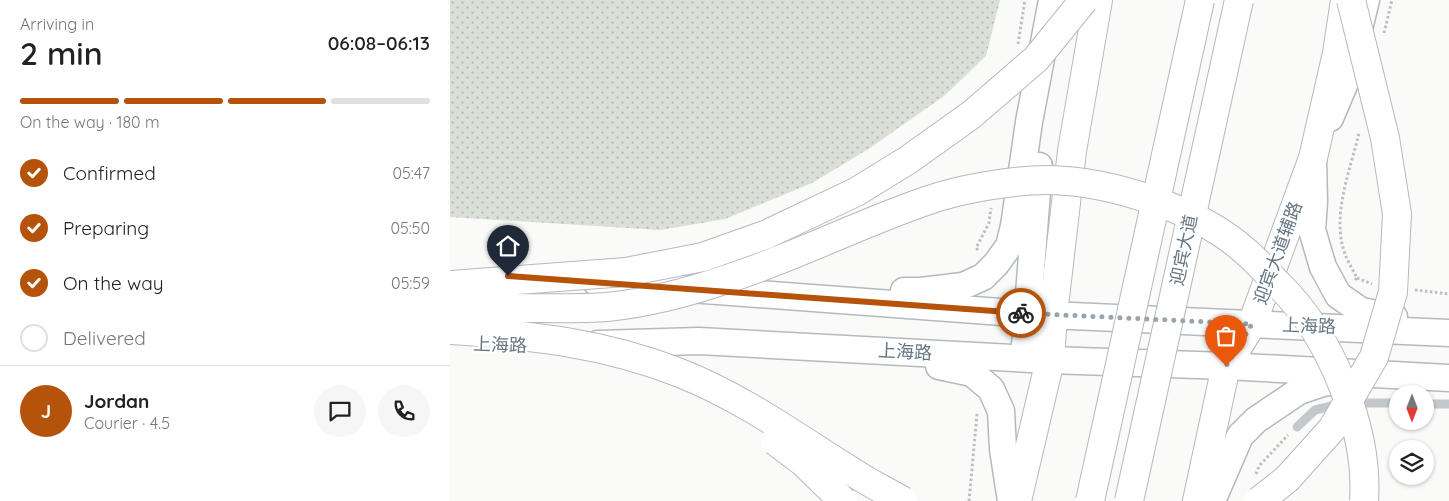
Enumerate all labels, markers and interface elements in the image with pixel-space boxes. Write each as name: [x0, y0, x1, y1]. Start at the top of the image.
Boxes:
text: Arriving in: [20, 14, 94, 34]
text: 06:08–06:13: [328, 31, 430, 55]
text: 2 min: [20, 33, 103, 73]
text: On the way · 180 m: [20, 112, 160, 132]
icon: check: [20, 159, 48, 187]
text: Confirmed: [63, 161, 156, 185]
text: 05:47: [393, 163, 430, 183]
street label: 迎宾大道辅路: [1248, 198, 1307, 308]
street label: 迎宾大道: [1165, 212, 1202, 288]
icon: check: [20, 214, 48, 242]
text: Preparing: [63, 216, 149, 240]
text: 05:50: [391, 218, 430, 238]
pin: [487, 225, 529, 276]
icon: home: [494, 232, 522, 260]
icon: check: [20, 269, 48, 297]
text: On the way: [63, 271, 164, 295]
text: 05:59: [391, 273, 430, 293]
courier: [996, 288, 1046, 338]
icon: bike: [1007, 299, 1035, 327]
street label: 上海路: [1282, 313, 1336, 338]
pin: [1205, 315, 1247, 366]
icon: bag: [1212, 322, 1240, 350]
text: Delivered: [63, 326, 146, 350]
street label: 上海路: [473, 332, 527, 357]
street label: 上海路: [877, 339, 933, 364]
button: chat: [314, 385, 366, 437]
button: phone: [378, 385, 430, 437]
north arrow: [1389, 385, 1434, 430]
map controls: [1389, 385, 1434, 485]
text: Jordan: [84, 389, 149, 413]
text: J: [41, 399, 51, 423]
text: Courier · 4.5: [84, 413, 170, 433]
button: layers: [1389, 440, 1434, 485]

